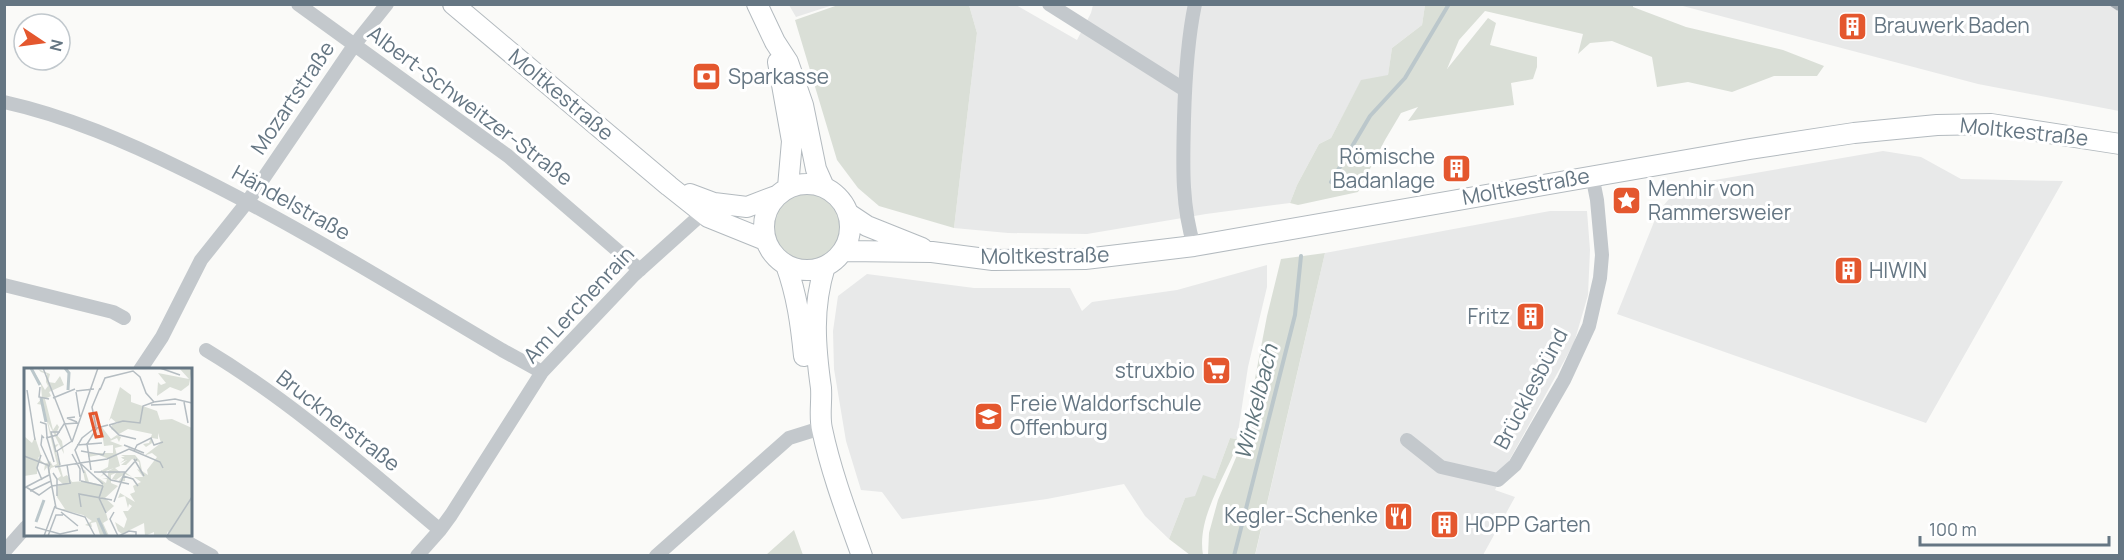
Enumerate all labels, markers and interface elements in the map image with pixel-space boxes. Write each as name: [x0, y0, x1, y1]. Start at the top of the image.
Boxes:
building icon: Brauwerk Baden: [1837, 10, 1869, 42]
place label: Brauwerk Baden: [1874, 11, 2030, 39]
north arrow: [12, 12, 72, 72]
street label: Albert-Schweitzer-Straße: [362, 19, 579, 192]
street label: Mozartstraße: [244, 35, 340, 160]
text: N: [45, 37, 69, 53]
street label: Moltkestraße: [503, 42, 620, 146]
bank icon: Sparkasse: [691, 61, 723, 93]
place label: Sparkasse: [728, 62, 829, 90]
street label: Moltkestraße: [1959, 110, 2090, 152]
place label: Römische Badanlage: [1333, 142, 1435, 194]
building icon: Römische Badanlage: [1440, 153, 1472, 185]
street label: Händelstraße: [227, 158, 356, 246]
street label: Moltkestraße: [1460, 161, 1592, 211]
place label: Menhir von Rammersweier: [1648, 174, 1792, 226]
place icon: Menhir von Rammersweier: [1611, 185, 1643, 217]
street label: Am Lerchenrain: [517, 240, 640, 369]
street label: Moltkestraße: [980, 240, 1110, 270]
building icon: HIWIN: [1832, 255, 1864, 287]
place label: HIWIN: [1869, 256, 1927, 284]
building icon: Fritz: [1515, 301, 1547, 333]
place label: Fritz: [1467, 302, 1510, 330]
street label: Brücklesbünd: [1487, 323, 1574, 454]
water label: Winkelbach: [1227, 340, 1285, 463]
supermarket icon: struxbio: [1200, 355, 1232, 387]
place label: struxbio: [1115, 356, 1195, 384]
street label: Brucknerstraße: [271, 363, 406, 477]
inset map: [24, 368, 192, 536]
place label: Freie Waldorfschule Offenburg: [1010, 389, 1202, 441]
school or university icon: Freie Waldorfschule Offenburg: [973, 400, 1005, 432]
restaurant icon: Kegler-Schenke: [1383, 500, 1415, 532]
place label: Kegler-Schenke: [1224, 501, 1378, 529]
building icon: HOPP Garten: [1428, 509, 1460, 541]
scale bar: [1920, 509, 2109, 547]
place label: HOPP Garten: [1465, 510, 1591, 538]
text: 100 m: [1929, 517, 1977, 541]

